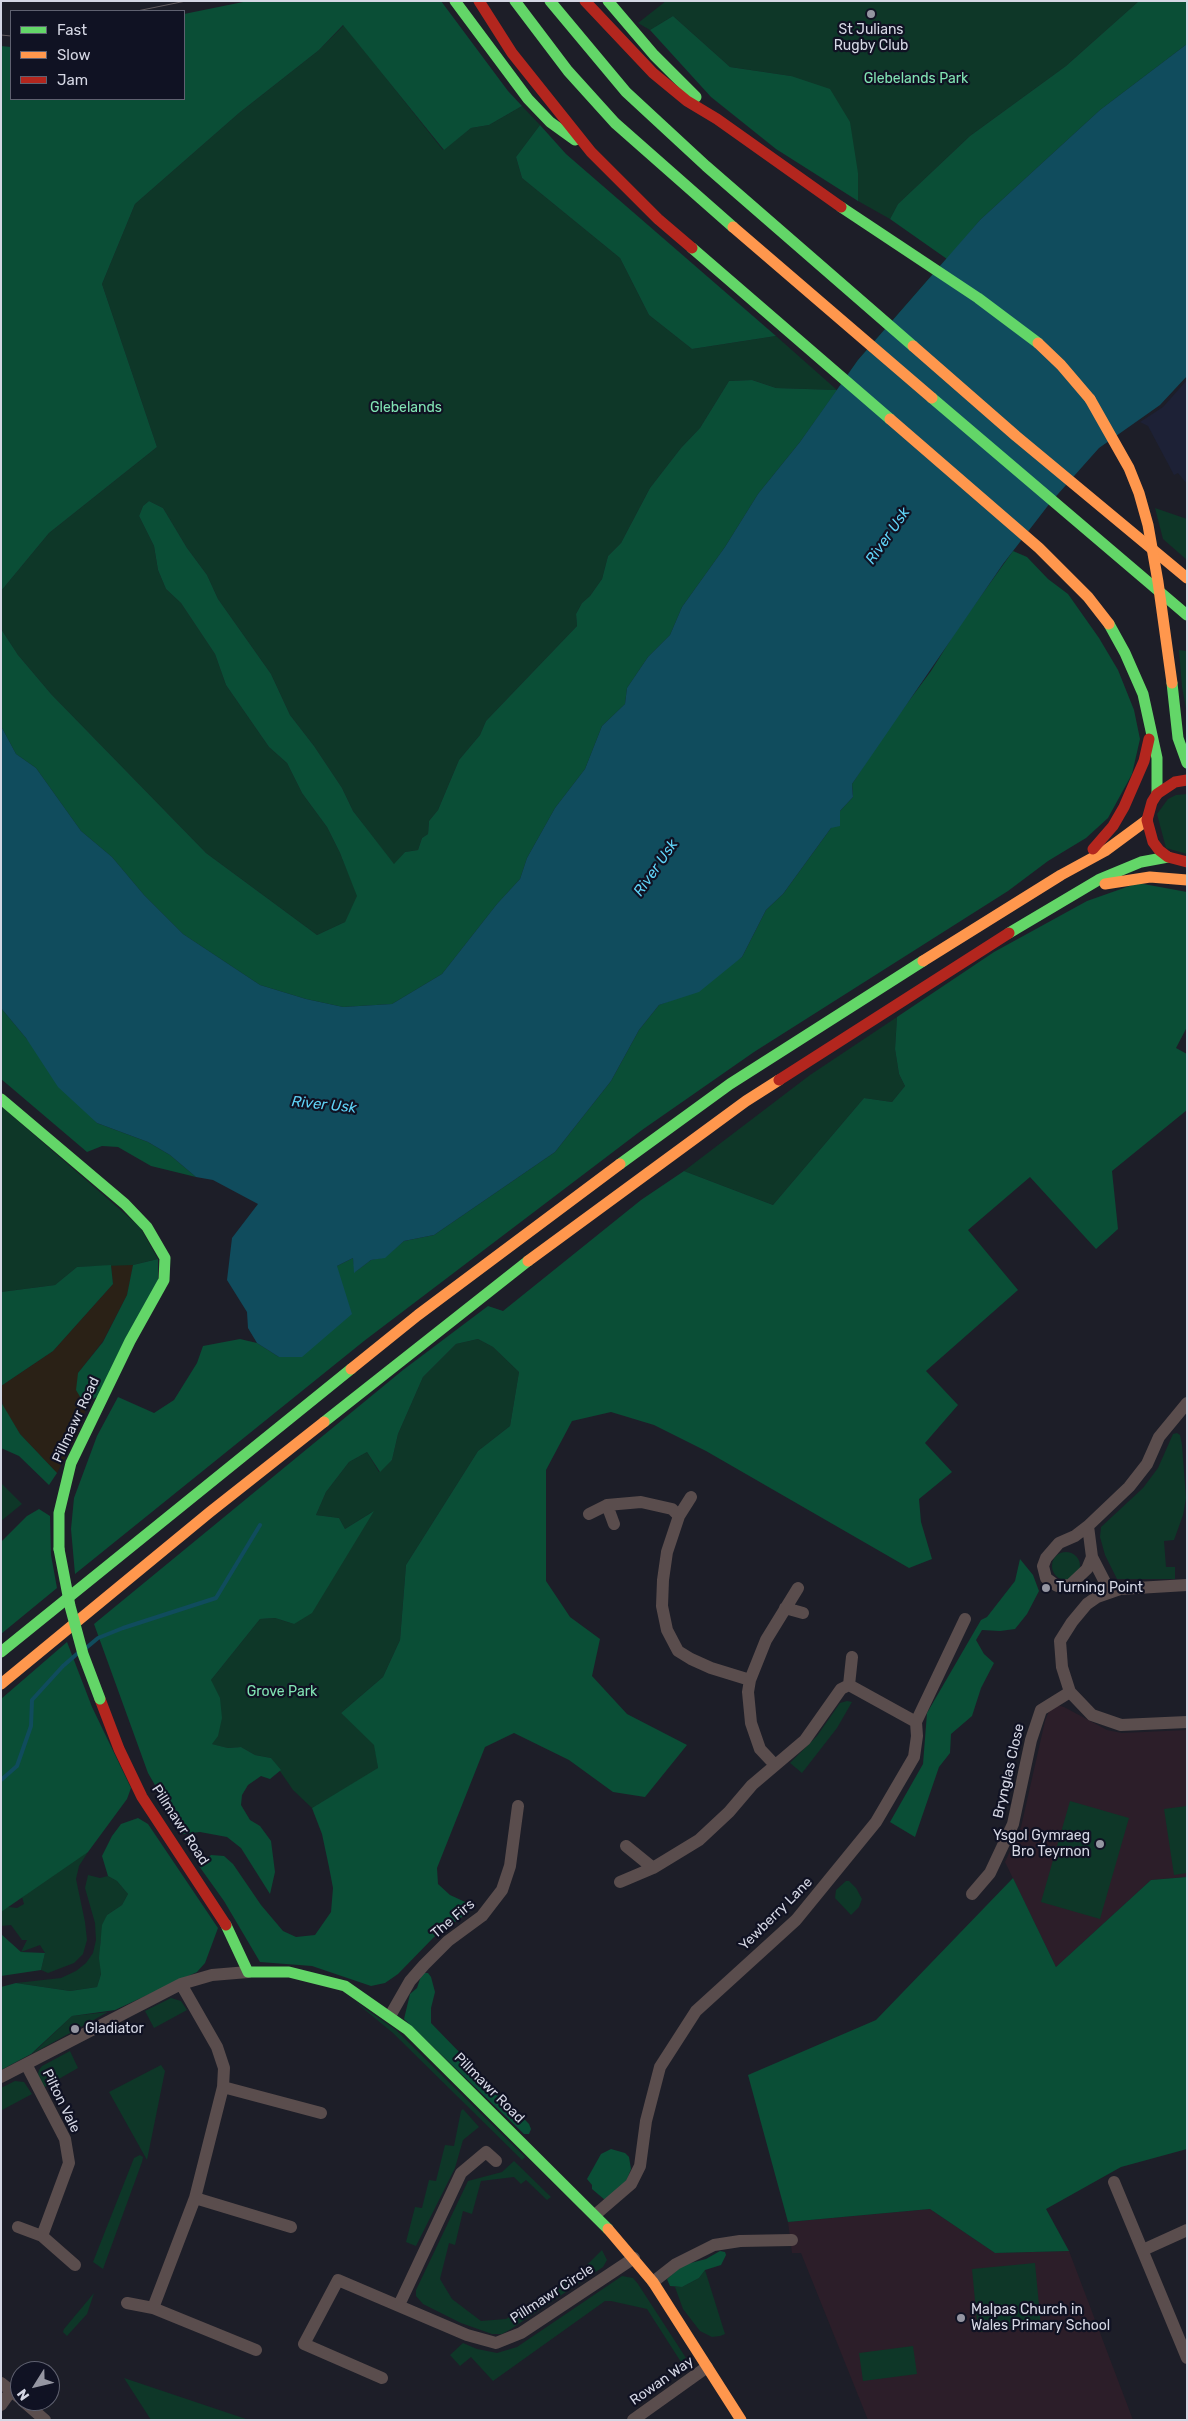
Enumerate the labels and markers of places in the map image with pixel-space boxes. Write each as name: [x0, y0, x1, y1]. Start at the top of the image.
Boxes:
marker: St Julians Rugby Club: [865, 8, 877, 20]
place label: St Julians Rugby Club: [834, 22, 908, 54]
place label: Turning Point: [1056, 1580, 1143, 1596]
marker: Turning Point: [1040, 1582, 1052, 1594]
place label: Ysgol Gymraeg Bro Teyrnon: [993, 1828, 1090, 1860]
marker: Ysgol Gymraeg Bro Teyrnon: [1094, 1838, 1106, 1850]
place label: Gladiator: [85, 2021, 144, 2037]
marker: Gladiator: [69, 2023, 81, 2035]
place label: Malpas Church in Wales Primary School: [971, 2302, 1110, 2334]
marker: Malpas Church in Wales Primary School: [955, 2312, 967, 2324]

